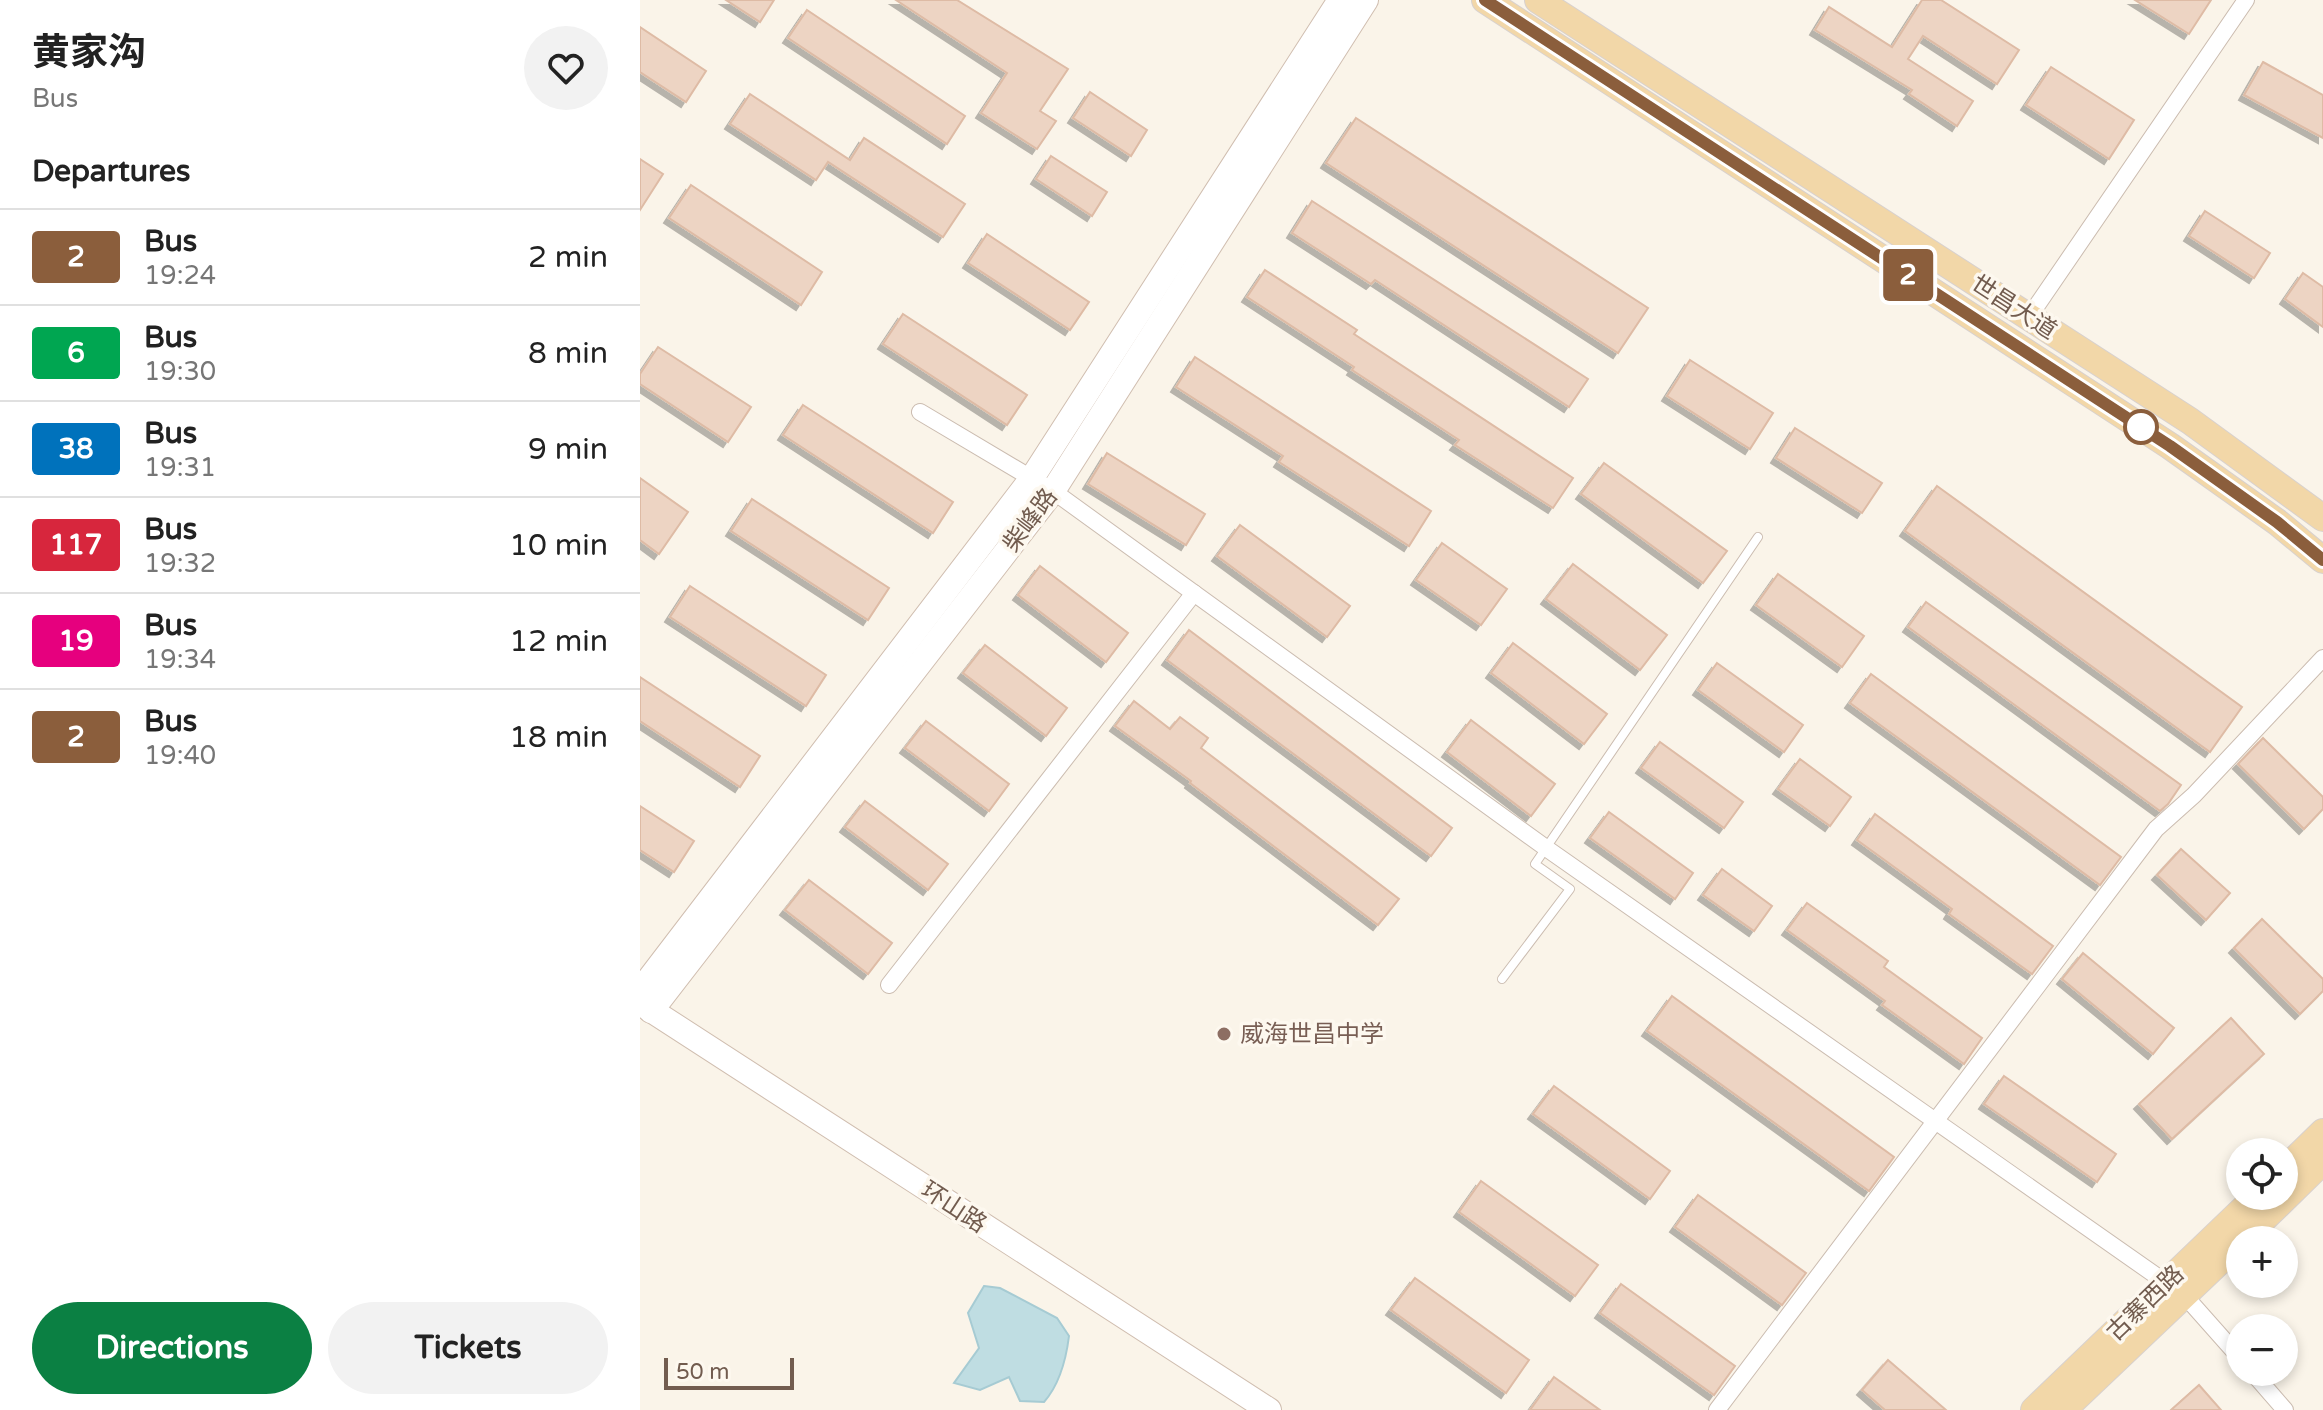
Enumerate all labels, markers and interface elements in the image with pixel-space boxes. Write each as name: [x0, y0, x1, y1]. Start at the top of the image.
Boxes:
button: heart: [524, 26, 608, 110]
text: 黄家沟: [32, 30, 146, 76]
text: Bus: [32, 83, 78, 114]
text: Departures: [32, 153, 190, 190]
text: Bus: [144, 223, 197, 260]
text: 2 min: [528, 239, 608, 276]
text: 2: [67, 240, 85, 274]
line badge: 2: [1882, 249, 1934, 301]
text: 2: [1899, 258, 1917, 292]
text: 19:24: [144, 260, 216, 291]
street label: 世昌大道: [1966, 269, 2062, 346]
text: Bus: [144, 319, 197, 356]
text: 8 min: [528, 335, 608, 372]
text: 6: [67, 336, 85, 370]
text: 19:30: [144, 356, 216, 387]
unlabelled marker: [2124, 410, 2158, 444]
text: Bus: [144, 415, 197, 452]
text: 9 min: [528, 431, 608, 468]
text: 38: [58, 432, 94, 466]
text: 19:31: [144, 452, 216, 483]
street label: 柴峰路: [997, 483, 1064, 558]
text: Bus: [144, 511, 197, 548]
text: 10 min: [509, 527, 608, 564]
text: 117: [50, 528, 102, 562]
text: 19:32: [144, 548, 216, 579]
text: Bus: [144, 607, 197, 644]
text: 12 min: [509, 623, 608, 660]
text: 19: [58, 624, 94, 658]
text: 19:34: [144, 644, 216, 675]
text: Bus: [144, 703, 197, 740]
text: 18 min: [509, 719, 608, 756]
text: 2: [67, 720, 85, 754]
text: 19:40: [144, 740, 216, 771]
place label: 威海世昌中学: [1240, 1020, 1384, 1049]
marker: 威海世昌中学: [1215, 1025, 1233, 1043]
map controls: [2226, 1138, 2298, 1386]
button: locate: [2226, 1138, 2298, 1210]
street label: 环山路: [916, 1176, 992, 1239]
button: +: [2226, 1226, 2298, 1298]
street label: 古寨西路: [2101, 1260, 2190, 1347]
button: Directions: [32, 1302, 312, 1394]
button: Tickets: [328, 1302, 608, 1394]
button: −: [2226, 1314, 2298, 1386]
scale bar: [664, 1354, 794, 1390]
text: 50 m: [676, 1359, 730, 1385]

